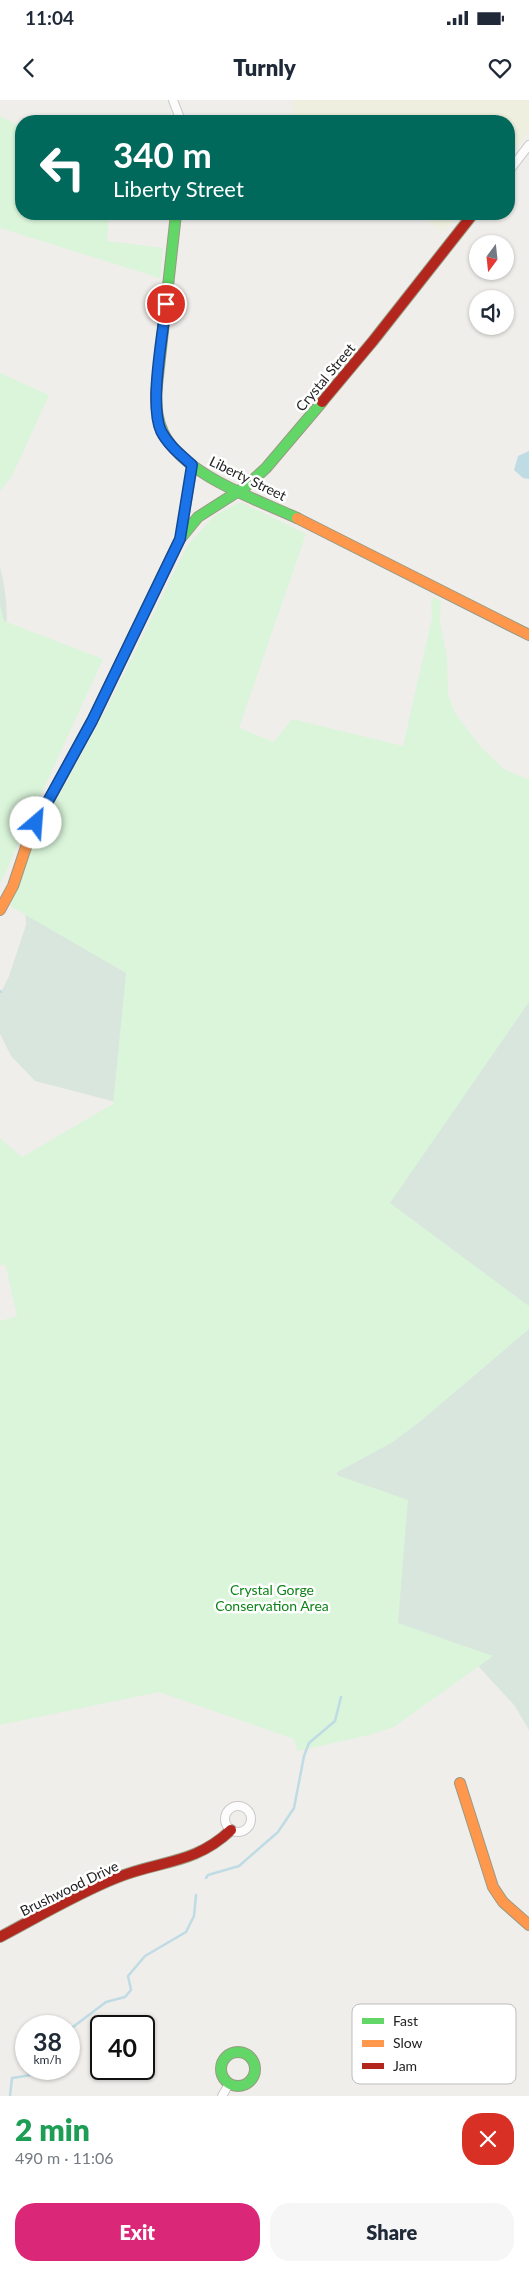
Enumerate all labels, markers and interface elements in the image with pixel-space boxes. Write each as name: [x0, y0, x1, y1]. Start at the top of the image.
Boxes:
text: 11:04: [25, 6, 74, 29]
icon: back: [15, 54, 43, 82]
text: Turnly: [233, 54, 296, 81]
icon: heart: [486, 54, 514, 82]
text: 340 m: [113, 133, 212, 175]
icon: left: [30, 135, 95, 200]
text: Liberty Street: [113, 175, 244, 202]
north arrow: [469, 235, 514, 280]
map controls: [469, 235, 514, 335]
pin: [145, 283, 187, 325]
icon: arrive: [152, 290, 180, 318]
button: sound: [469, 290, 514, 335]
street label: Crystal Street: [292, 340, 358, 414]
street label: Liberty Street: [207, 452, 289, 504]
position arrow: [9, 796, 61, 848]
park label: Crystal Gorge Conservation Area: [215, 1581, 329, 1614]
street label: Brushwood Drive: [17, 1857, 121, 1919]
legend: [352, 2004, 516, 2084]
text: Fast: [393, 2012, 418, 2029]
speed limit sign: 40: [90, 2015, 155, 2080]
text: 38: [33, 2026, 62, 2056]
text: Slow: [393, 2034, 423, 2051]
text: km/h: [33, 2052, 62, 2067]
text: Jam: [393, 2057, 417, 2074]
text: 2 min: [15, 2111, 90, 2147]
button: close: [462, 2113, 514, 2165]
text: 490 m · 11:06: [15, 2148, 114, 2167]
button: Exit: [15, 2203, 260, 2261]
button: Share: [270, 2203, 514, 2261]

